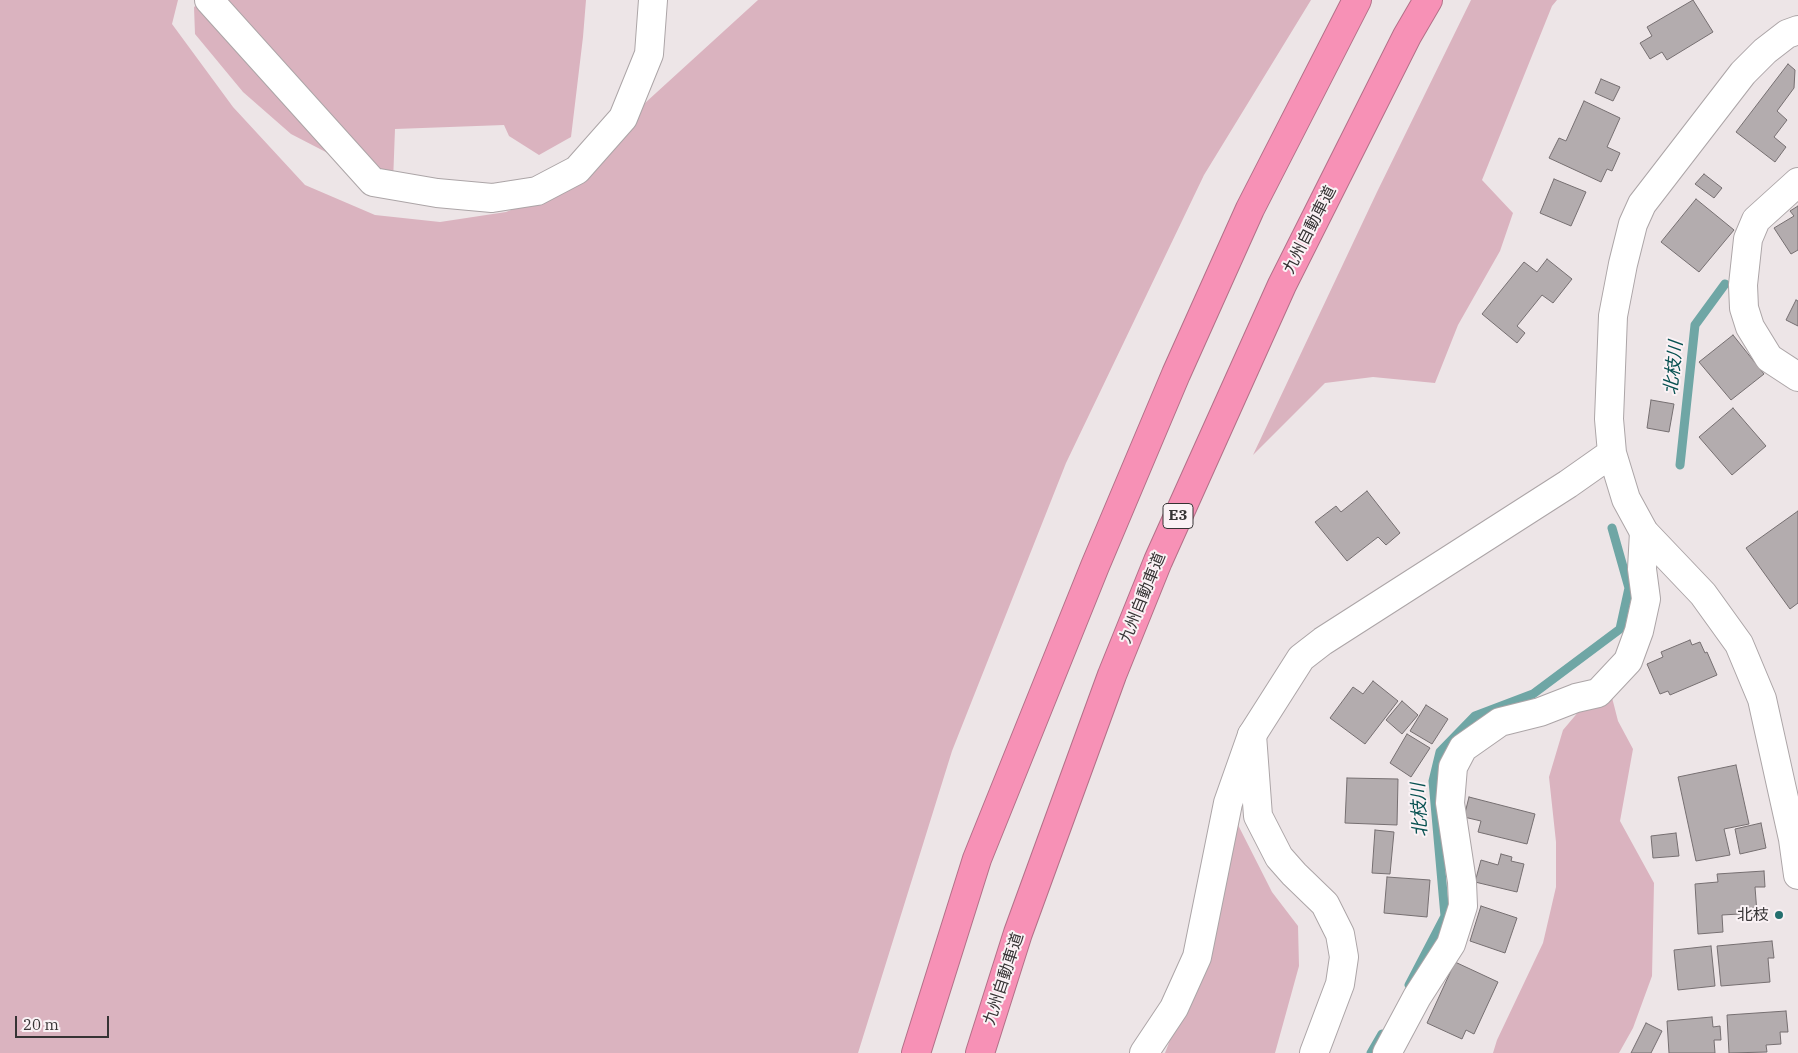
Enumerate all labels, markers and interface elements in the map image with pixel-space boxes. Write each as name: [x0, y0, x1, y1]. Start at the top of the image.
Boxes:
street label: 九州自動車道: [1280, 183, 1340, 277]
water label: 北枝川: [1660, 340, 1688, 396]
road number: E3: [1163, 504, 1193, 528]
street label: 九州自動車道: [1116, 550, 1170, 646]
water label: 北枝川: [1408, 782, 1432, 838]
place label: 北枝: [1737, 905, 1769, 925]
marker: 北枝: [1773, 909, 1785, 921]
street label: 九州自動車道: [980, 930, 1028, 1028]
scale bar: [18, 1006, 111, 1038]
text: 20 m: [23, 1015, 59, 1034]

